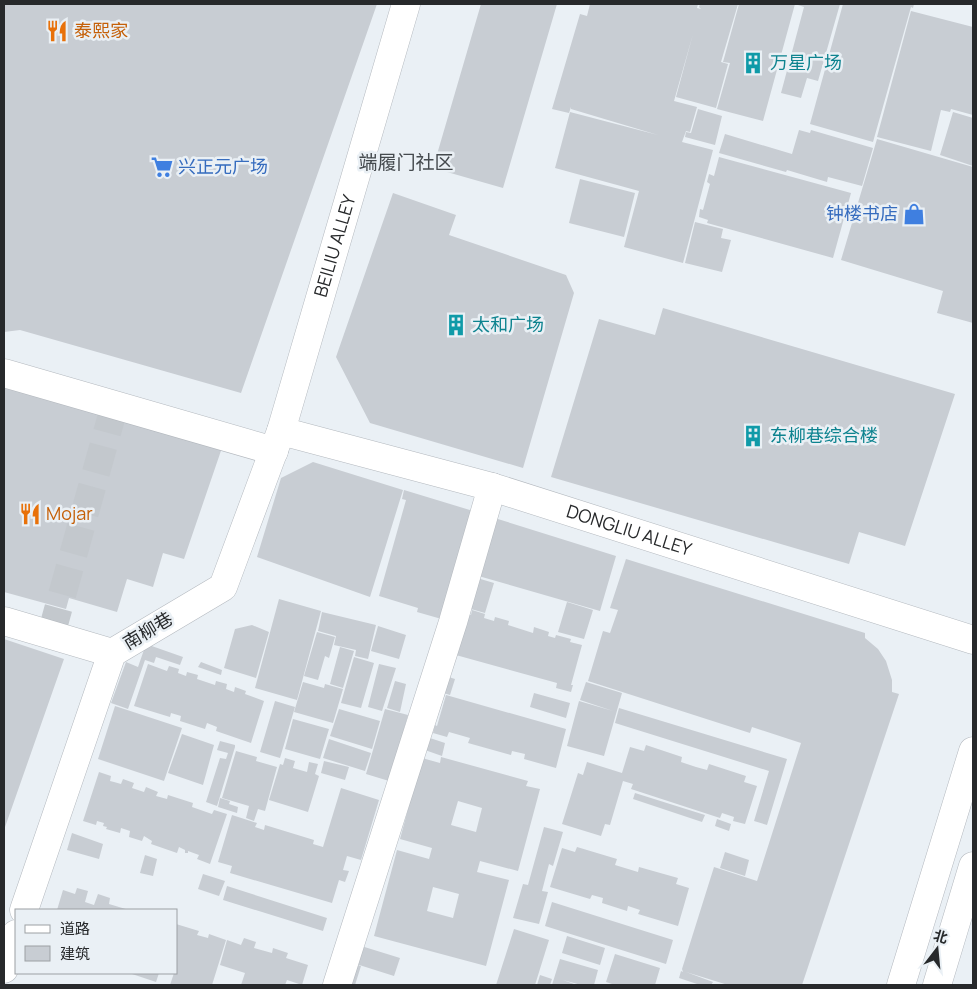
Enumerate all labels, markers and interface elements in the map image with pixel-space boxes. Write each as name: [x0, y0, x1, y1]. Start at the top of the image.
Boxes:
restaurant icon: 泰熙家: [44, 18, 70, 44]
place label: 泰熙家: [74, 18, 128, 42]
building icon: 万星广场: [740, 50, 766, 76]
place label: 万星广场: [770, 50, 842, 74]
district label: 端履门社区: [358, 149, 454, 175]
supermarket icon: 兴正元广场: [149, 154, 175, 180]
place label: 兴正元广场: [178, 154, 268, 178]
street label: BEILIU ALLEY: [308, 191, 361, 300]
place label: 钟楼书店: [826, 201, 898, 225]
shop icon: 钟楼书店: [901, 201, 927, 227]
building icon: 太和广场: [443, 312, 469, 338]
place label: 太和广场: [472, 312, 544, 336]
building icon: 东柳巷综合楼: [740, 423, 766, 449]
place label: 东柳巷综合楼: [770, 423, 878, 447]
street label: DONGLIU ALLEY: [564, 498, 696, 561]
restaurant icon: Mojar: [17, 501, 43, 527]
place label: Mojar: [46, 501, 93, 525]
street label: 南柳巷: [118, 606, 177, 654]
legend: [15, 909, 178, 974]
text: 道路: [60, 918, 90, 939]
north arrow: [912, 924, 962, 974]
text: 北: [931, 925, 950, 947]
text: 建筑: [60, 943, 90, 964]

